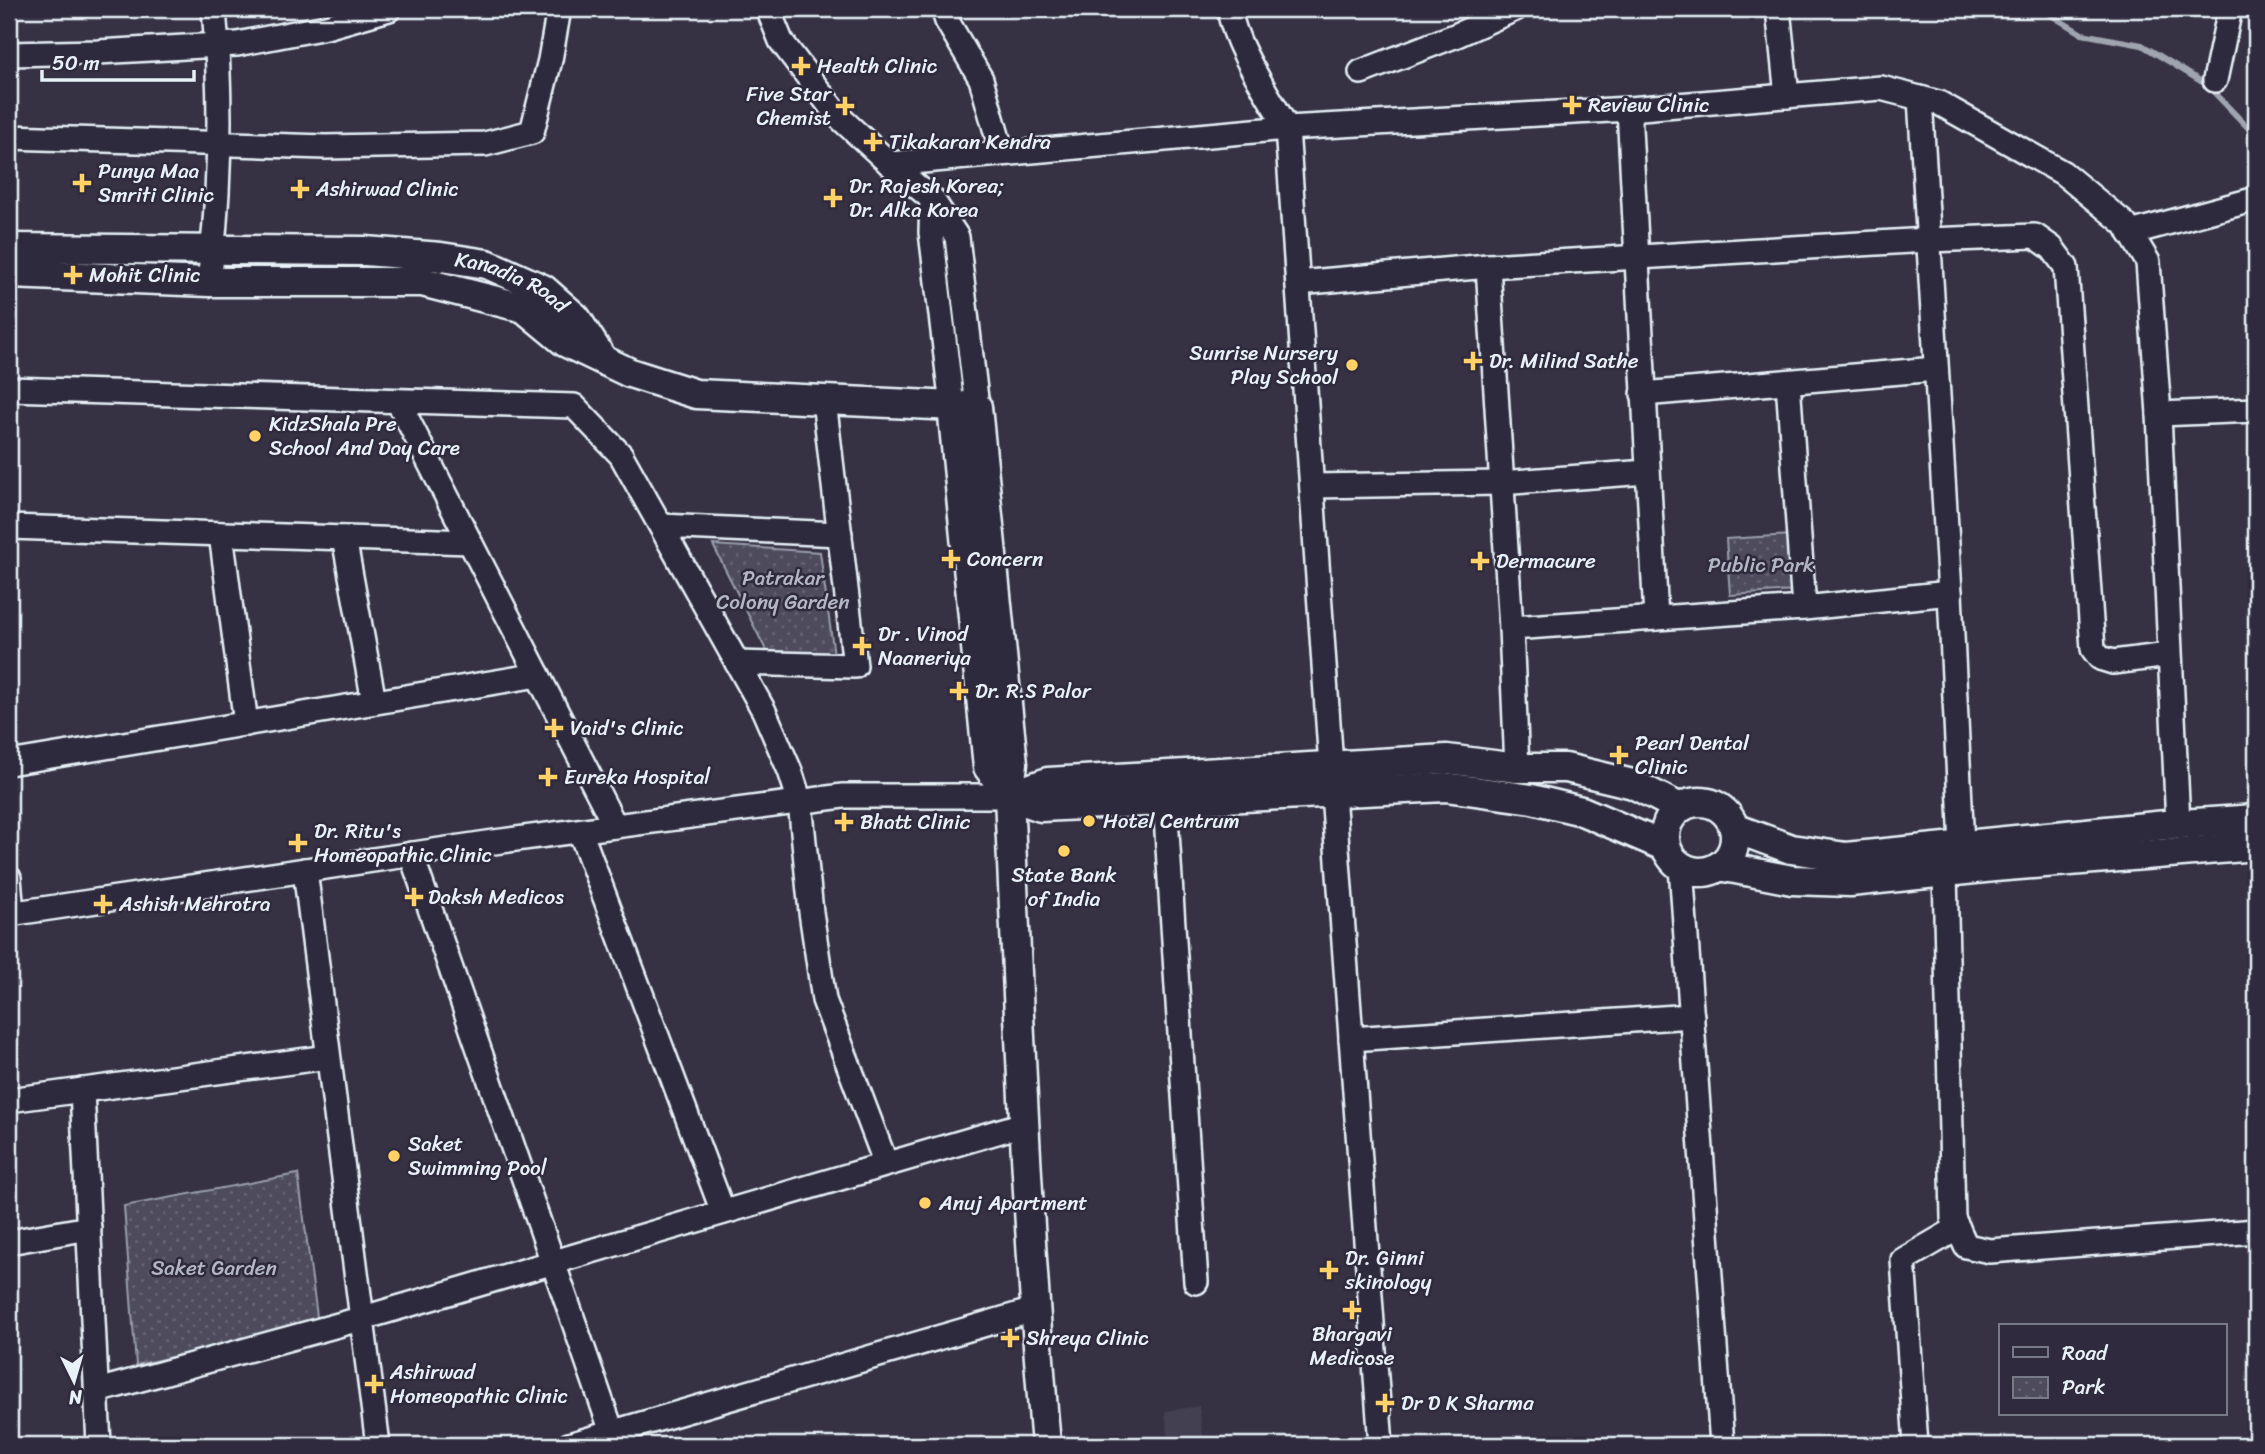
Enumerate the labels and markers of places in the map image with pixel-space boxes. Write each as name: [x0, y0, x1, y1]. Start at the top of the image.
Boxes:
place label: Health Clinic: [817, 47, 938, 85]
marker: Health Clinic: [791, 56, 811, 76]
place label: Five Star Chemist: [746, 75, 832, 137]
place label: Review Clinic: [1588, 86, 1710, 124]
marker: Review Clinic: [1562, 95, 1582, 115]
marker: Five Star Chemist: [837, 98, 853, 114]
place label: Tikakaran Kendra: [889, 123, 1051, 161]
marker: Tikakaran Kendra: [863, 132, 883, 152]
place label: Punya Maa Smriti Clinic: [98, 152, 214, 214]
place label: Dr. Rajesh Korea; Dr. Alka Korea: [849, 167, 1004, 229]
place label: Ashirwad Clinic: [315, 170, 459, 208]
marker: Punya Maa Smriti Clinic: [72, 173, 92, 193]
marker: Ashirwad Clinic: [290, 179, 310, 199]
marker: Dr. Rajesh Korea; Dr. Alka Korea: [823, 188, 843, 208]
place label: Mohit Clinic: [89, 256, 201, 294]
marker: Mohit Clinic: [63, 265, 83, 285]
place label: Sunrise Nursery Play School: [1189, 334, 1339, 396]
place label: Dr. Milind Sathe: [1489, 342, 1639, 380]
marker: Dr. Milind Sathe: [1463, 351, 1483, 371]
marker: Sunrise Nursery Play School: [1344, 357, 1360, 373]
place label: KidzShala Pre School And Day Care: [269, 405, 460, 467]
marker: KidzShala Pre School And Day Care: [247, 428, 263, 444]
place label: Concern: [967, 540, 1043, 578]
place label: Dermacure: [1496, 542, 1596, 580]
marker: Concern: [941, 549, 961, 569]
marker: Dermacure: [1470, 551, 1490, 571]
place label: Dr . Vinod Naaneriya: [878, 615, 971, 677]
marker: Dr . Vinod Naaneriya: [852, 636, 872, 656]
place label: Dr. R.S Palor: [975, 672, 1092, 710]
marker: Dr. R.S Palor: [949, 681, 969, 701]
place label: Vaid's Clinic: [570, 709, 684, 747]
marker: Vaid's Clinic: [544, 718, 564, 738]
place label: Pearl Dental Clinic: [1635, 724, 1750, 786]
marker: Pearl Dental Clinic: [1609, 745, 1629, 765]
place label: Eureka Hospital: [564, 758, 711, 796]
marker: Eureka Hospital: [538, 767, 558, 787]
place label: Hotel Centrum: [1103, 802, 1240, 840]
place label: Bhatt Clinic: [860, 803, 971, 841]
place label: Dr. Ritu's Homeopathic Clinic: [314, 812, 492, 874]
marker: Bhatt Clinic: [834, 812, 854, 832]
marker: Hotel Centrum: [1081, 813, 1097, 829]
marker: Dr. Ritu's Homeopathic Clinic: [288, 833, 308, 853]
marker: State Bank of India: [1056, 843, 1072, 859]
place label: State Bank of India: [1012, 856, 1117, 918]
place label: Daksh Medicos: [428, 878, 564, 916]
place label: Ashish Mehrotra: [118, 885, 271, 923]
marker: Daksh Medicos: [406, 889, 422, 905]
marker: Ashish Mehrotra: [93, 894, 113, 914]
place label: Saket Swimming Pool: [408, 1125, 548, 1187]
marker: Saket Swimming Pool: [386, 1148, 402, 1164]
place label: Anuj Apartment: [938, 1184, 1087, 1222]
marker: Anuj Apartment: [917, 1195, 933, 1211]
place label: Dr. Ginni skinology: [1344, 1239, 1432, 1301]
marker: Dr. Ginni skinology: [1319, 1260, 1339, 1280]
marker: Bhargavi Medicose: [1344, 1302, 1360, 1318]
place label: Bhargavi Medicose: [1309, 1315, 1395, 1377]
place label: Shreya Clinic: [1026, 1319, 1149, 1357]
marker: Shreya Clinic: [1000, 1328, 1020, 1348]
place label: Ashirwad Homeopathic Clinic: [389, 1353, 568, 1415]
marker: Ashirwad Homeopathic Clinic: [364, 1374, 384, 1394]
place label: Dr D K Sharma: [1401, 1384, 1534, 1422]
marker: Dr D K Sharma: [1375, 1393, 1395, 1413]

